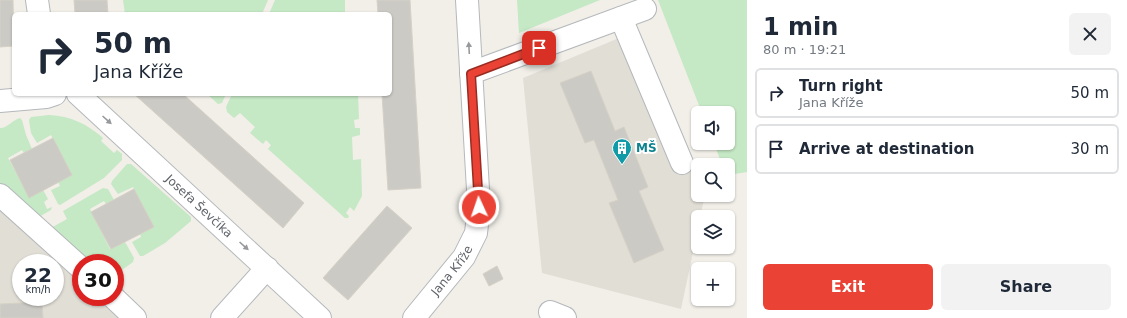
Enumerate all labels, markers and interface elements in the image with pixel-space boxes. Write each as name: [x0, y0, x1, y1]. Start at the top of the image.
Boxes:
text: 1 min: [763, 13, 838, 41]
button: close: [1069, 13, 1111, 55]
text: 50 m: [94, 27, 172, 60]
icon: right: [28, 28, 80, 80]
pin: [522, 31, 556, 65]
icon: arrive: [528, 37, 550, 59]
one-way arrow: [466, 42, 473, 54]
text: 80 m · 19:21: [763, 42, 846, 57]
text: Jana Kříže: [94, 61, 183, 82]
text: Turn right: [799, 77, 883, 95]
icon: right: [765, 82, 787, 104]
text: 50 m: [1071, 84, 1109, 102]
text: Jana Kříže: [799, 95, 863, 110]
map controls: [691, 106, 735, 306]
button: sound: [691, 106, 735, 150]
one-way arrow: [102, 116, 112, 125]
building icon: MŠ: [611, 137, 633, 165]
icon: arrive: [765, 138, 787, 160]
place label: MŠ: [636, 140, 657, 155]
text: Arrive at destination: [799, 140, 974, 158]
text: 30 m: [1071, 140, 1109, 158]
button: search: [691, 158, 735, 202]
street label: Josefa Ševčíka: [162, 171, 235, 240]
position arrow: [458, 186, 500, 228]
button: layers: [691, 210, 735, 254]
one-way arrow: [238, 242, 249, 251]
street label: Jana Kříže: [428, 243, 476, 299]
speed limit sign: 30: [72, 254, 124, 306]
button: +: [691, 262, 735, 306]
text: 22: [24, 263, 52, 287]
button: Exit: [763, 264, 933, 310]
button: Share: [941, 264, 1111, 310]
text: km/h: [25, 284, 51, 295]

